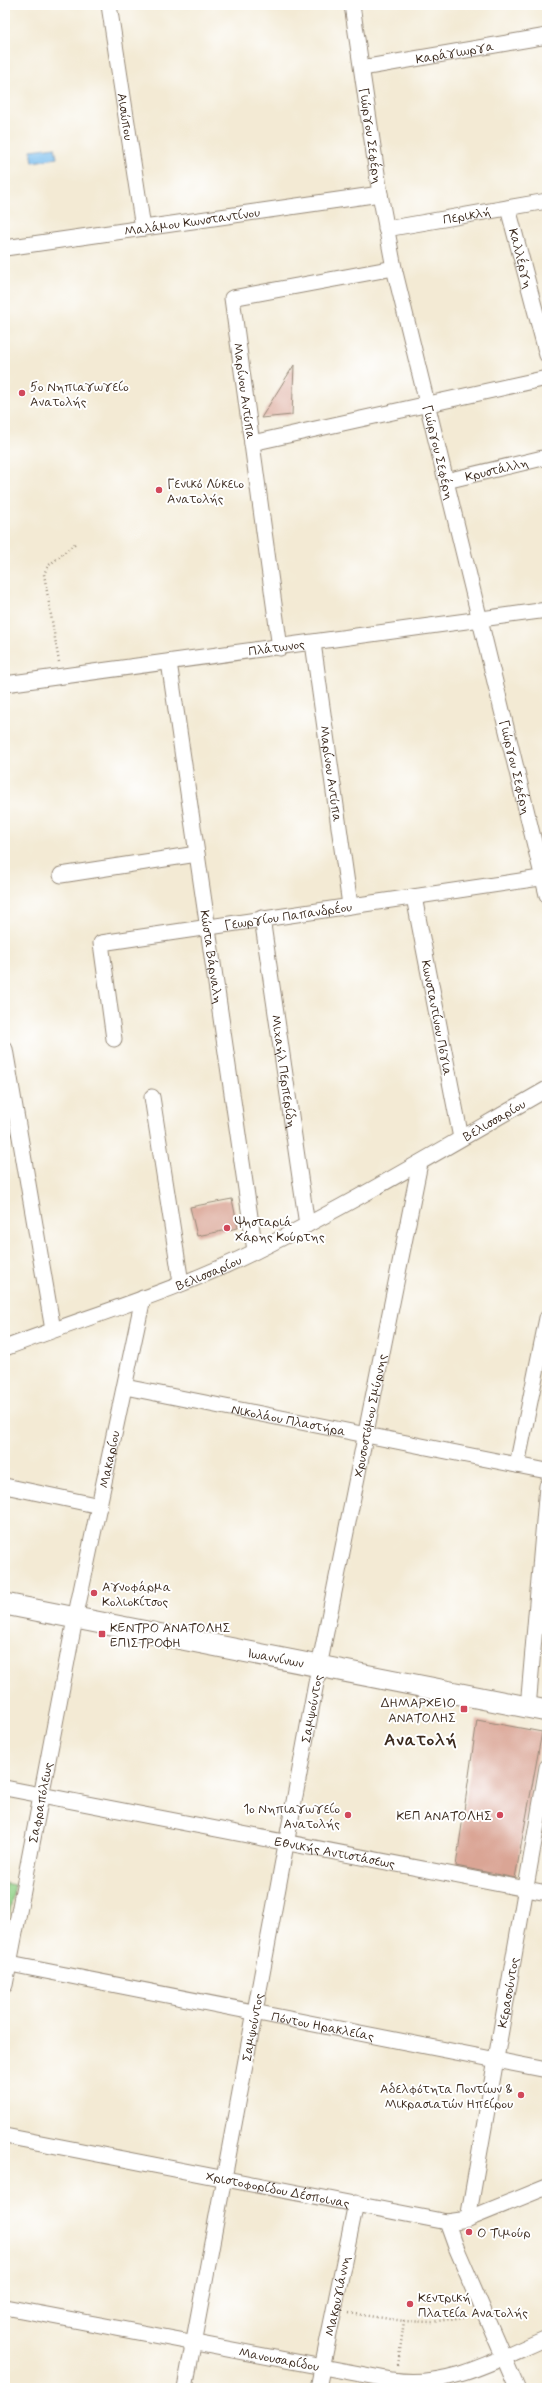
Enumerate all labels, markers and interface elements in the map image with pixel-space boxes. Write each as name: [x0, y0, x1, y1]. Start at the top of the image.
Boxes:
street label: Καράγιωργα: [415, 38, 495, 69]
street label: Γιώργου Σεφέρη: [354, 87, 385, 185]
street label: Αισώπου: [113, 92, 137, 142]
street label: Μαλάμου Κωνσταντίνου: [123, 204, 261, 241]
street label: Περικλή: [442, 204, 492, 229]
street label: Καλλέργη: [504, 227, 536, 291]
street label: Μαρίνου Αντύπα: [228, 342, 259, 440]
place label: 5ο Νηπιαγωγείο Ανατολής: [30, 379, 129, 411]
marker: 5ο Νηπιαγωγείο Ανατολής: [17, 388, 27, 398]
street label: Γιώργου Σεφέρη: [418, 404, 457, 502]
street label: Κρυστάλλη: [464, 455, 530, 486]
place label: Γενικό Λύκειο Ανατολής: [167, 476, 244, 508]
marker: Γενικό Λύκειο Ανατολής: [154, 485, 164, 495]
street label: Πλάτωνος: [247, 636, 306, 661]
street label: Γιώργου Σεφέρη: [495, 718, 534, 816]
street label: Μαρίνου Αντύπα: [315, 725, 345, 823]
street label: Γεωργίου Παπανδρέου: [223, 899, 353, 935]
street label: Κώστα Βάρναλη: [195, 909, 226, 1005]
street label: Κωνσταντίνου Πόγια: [416, 959, 456, 1077]
street label: Μιχαήλ Περπερίδη: [266, 1014, 300, 1129]
street label: Βελισσαρίου: [460, 1096, 529, 1146]
place label: Ψησταριά Χάρης Κούρτης: [234, 1214, 325, 1246]
marker: Ψησταριά Χάρης Κούρτης: [222, 1223, 232, 1233]
street label: Βελισσαρίου: [174, 1252, 245, 1295]
street label: Χρυσοστόμου Σμύρνης: [350, 1352, 392, 1479]
street label: Νικολάου Πλαστήρα: [230, 1401, 347, 1441]
street label: Μακαρίου: [96, 1429, 125, 1490]
place label: Αγνοφάρμα Κολιοκίτσος: [102, 1579, 171, 1611]
marker: Αγνοφάρμα Κολιοκίτσος: [89, 1588, 99, 1598]
place label: ΚΕΝΤΡΟ ΑΝΑΤΟΛΗΣ ΕΠΙΣΤΡΟΦΗ: [110, 1620, 231, 1652]
marker: ΚΕΝΤΡΟ ΑΝΑΤΟΛΗΣ ΕΠΙΣΤΡΟΦΗ: [97, 1629, 107, 1639]
street label: Ιωαννίνων: [246, 1645, 306, 1673]
street label: Σαμψούντος: [298, 1673, 327, 1744]
place label: ΔΗΜΑΡΧΕΙΟ ΑΝΑΤΟΛΗΣ: [381, 1695, 456, 1727]
marker: ΔΗΜΑΡΧΕΙΟ ΑΝΑΤΟΛΗΣ: [459, 1704, 469, 1714]
district label: Ανατολή: [384, 1729, 458, 1751]
street label: Σαφραπόλεως: [25, 1760, 58, 1844]
place label: 1ο Νηπιαγωγείο Ανατολής: [243, 1801, 340, 1833]
place label: ΚΕΠ ΑΝΑΤΟΛΗΣ: [396, 1808, 492, 1825]
marker: 1ο Νηπιαγωγείο Ανατολής: [343, 1810, 353, 1820]
marker: ΚΕΠ ΑΝΑΤΟΛΗΣ: [495, 1810, 505, 1820]
street label: Εθνικής Αντιστάσεως: [273, 1833, 397, 1873]
street label: Κερασούντος: [495, 1956, 524, 2029]
street label: Σαμψούντος: [239, 1992, 268, 2063]
street label: Πόντου Ηρακλείας: [270, 2009, 376, 2046]
place label: Αδελφότητα Ποντίων & Μικρασιατών Ηπείρου: [380, 2081, 513, 2113]
marker: Αδελφότητα Ποντίων & Μικρασιατών Ηπείρου: [516, 2090, 526, 2100]
street label: Χριστοφορίδου Δέσποινας: [204, 2168, 351, 2213]
place label: Ο Τιμούρ: [477, 2225, 531, 2242]
marker: Ο Τιμούρ: [464, 2227, 474, 2237]
street label: Μακρυγιάννη: [322, 2255, 355, 2338]
place label: Κεντρική Πλατεία Ανατολής: [418, 2290, 528, 2322]
marker: Κεντρική Πλατεία Ανατολής: [405, 2299, 415, 2309]
street label: Μανουσαρίδου: [237, 2344, 321, 2376]

